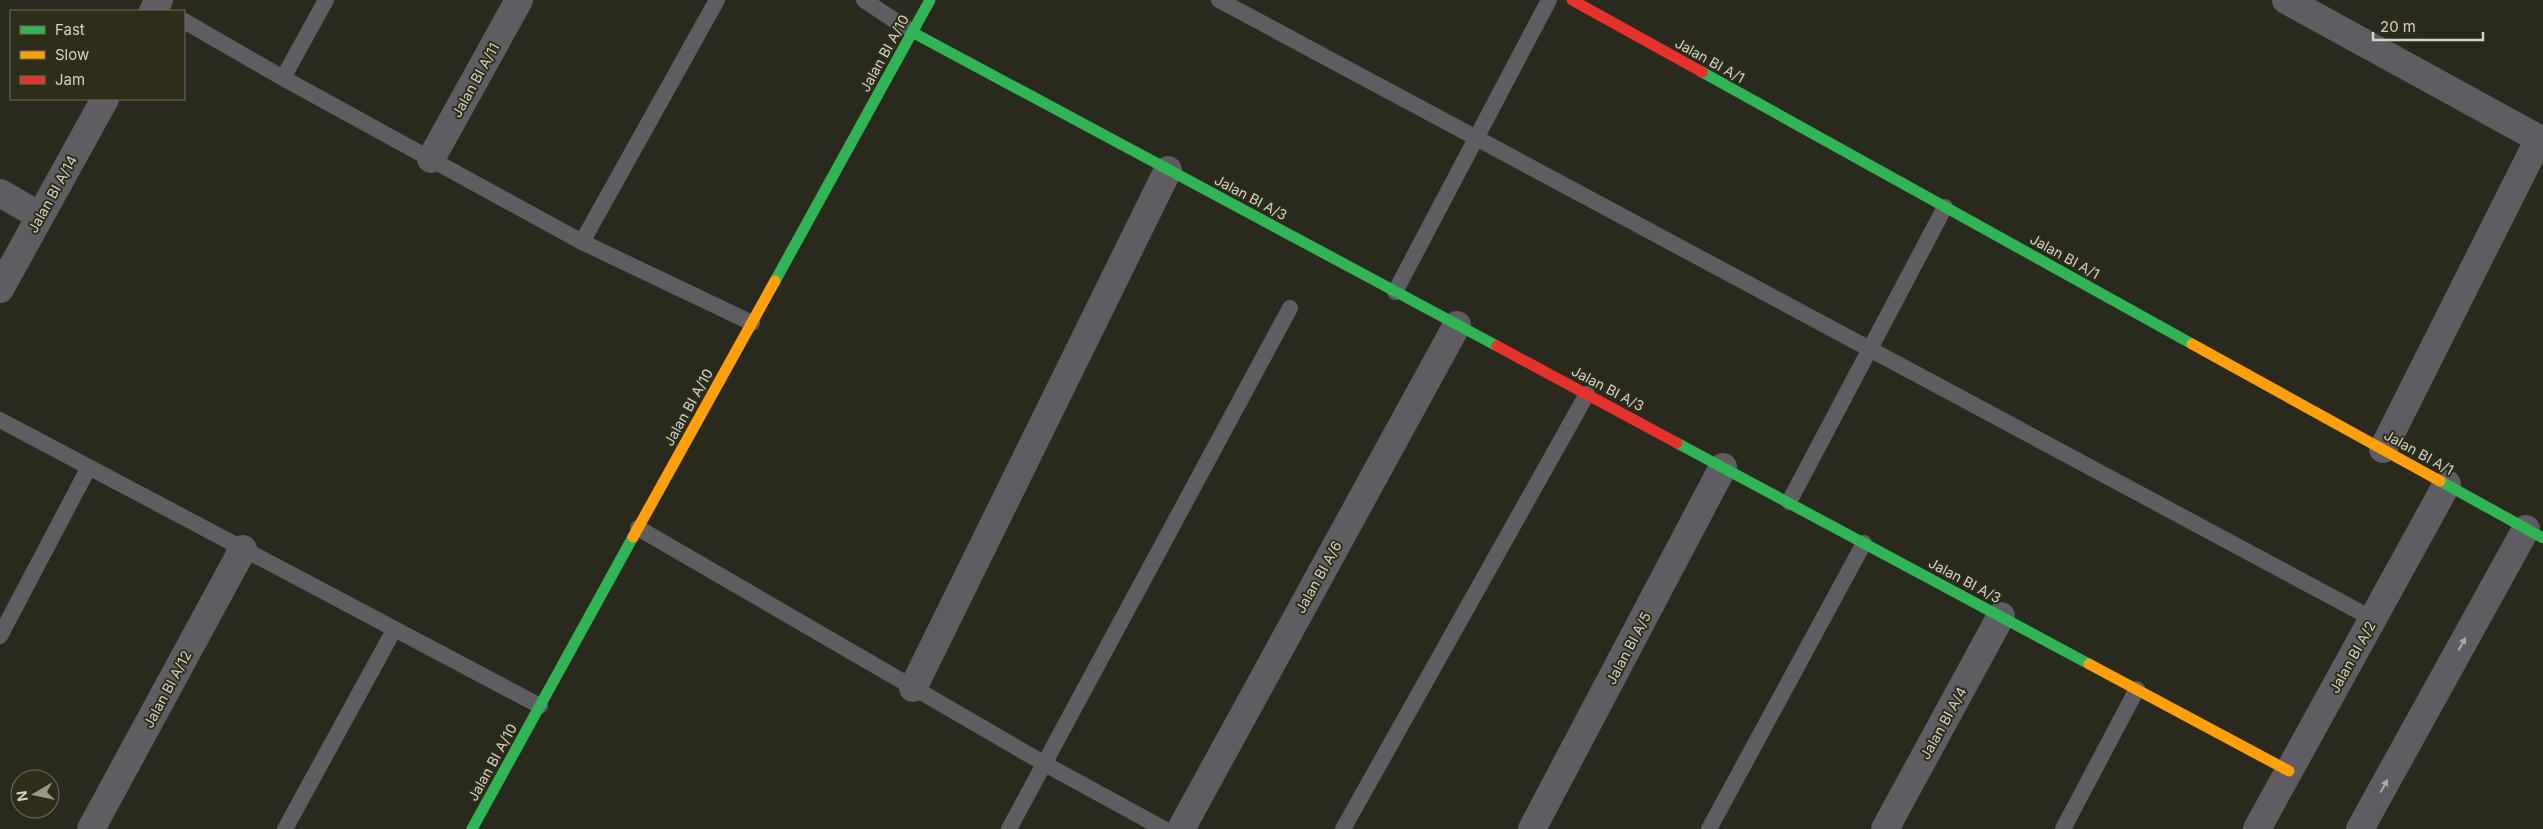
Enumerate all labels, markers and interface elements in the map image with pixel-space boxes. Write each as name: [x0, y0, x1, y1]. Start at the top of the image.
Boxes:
legend: [10, 10, 185, 100]
scale bar: [2373, 10, 2483, 42]
street label: Jalan BI A/10: [856, 11, 912, 95]
text: 20 m: [2380, 17, 2416, 36]
text: Fast: [55, 20, 85, 39]
street label: Jalan BI A/1: [1672, 34, 1748, 86]
street label: Jalan BI A/11: [448, 40, 502, 120]
text: Slow: [55, 45, 89, 64]
text: Jam: [55, 70, 85, 89]
street label: Jalan BI A/14: [24, 152, 80, 236]
street label: Jalan BI A/3: [1212, 171, 1290, 223]
street label: Jalan BI A/1: [2027, 230, 2103, 282]
street label: Jalan BI A/3: [1569, 362, 1647, 414]
street label: Jalan BI A/10: [660, 365, 716, 449]
street label: Jalan BI A/1: [2381, 426, 2457, 478]
street label: Jalan BI A/6: [1291, 538, 1345, 616]
street label: Jalan BI A/3: [1926, 554, 2004, 606]
street label: Jalan BI A/5: [1602, 609, 1654, 687]
street label: Jalan BI A/2: [2325, 618, 2379, 696]
one-way arrow: [2458, 637, 2467, 651]
street label: Jalan BI A/12: [139, 647, 195, 731]
street label: Jalan BI A/4: [1916, 684, 1970, 762]
street label: Jalan BI A/10: [464, 720, 520, 804]
north arrow: [10, 769, 60, 819]
one-way arrow: [2380, 779, 2388, 794]
text: N: [12, 790, 31, 803]

